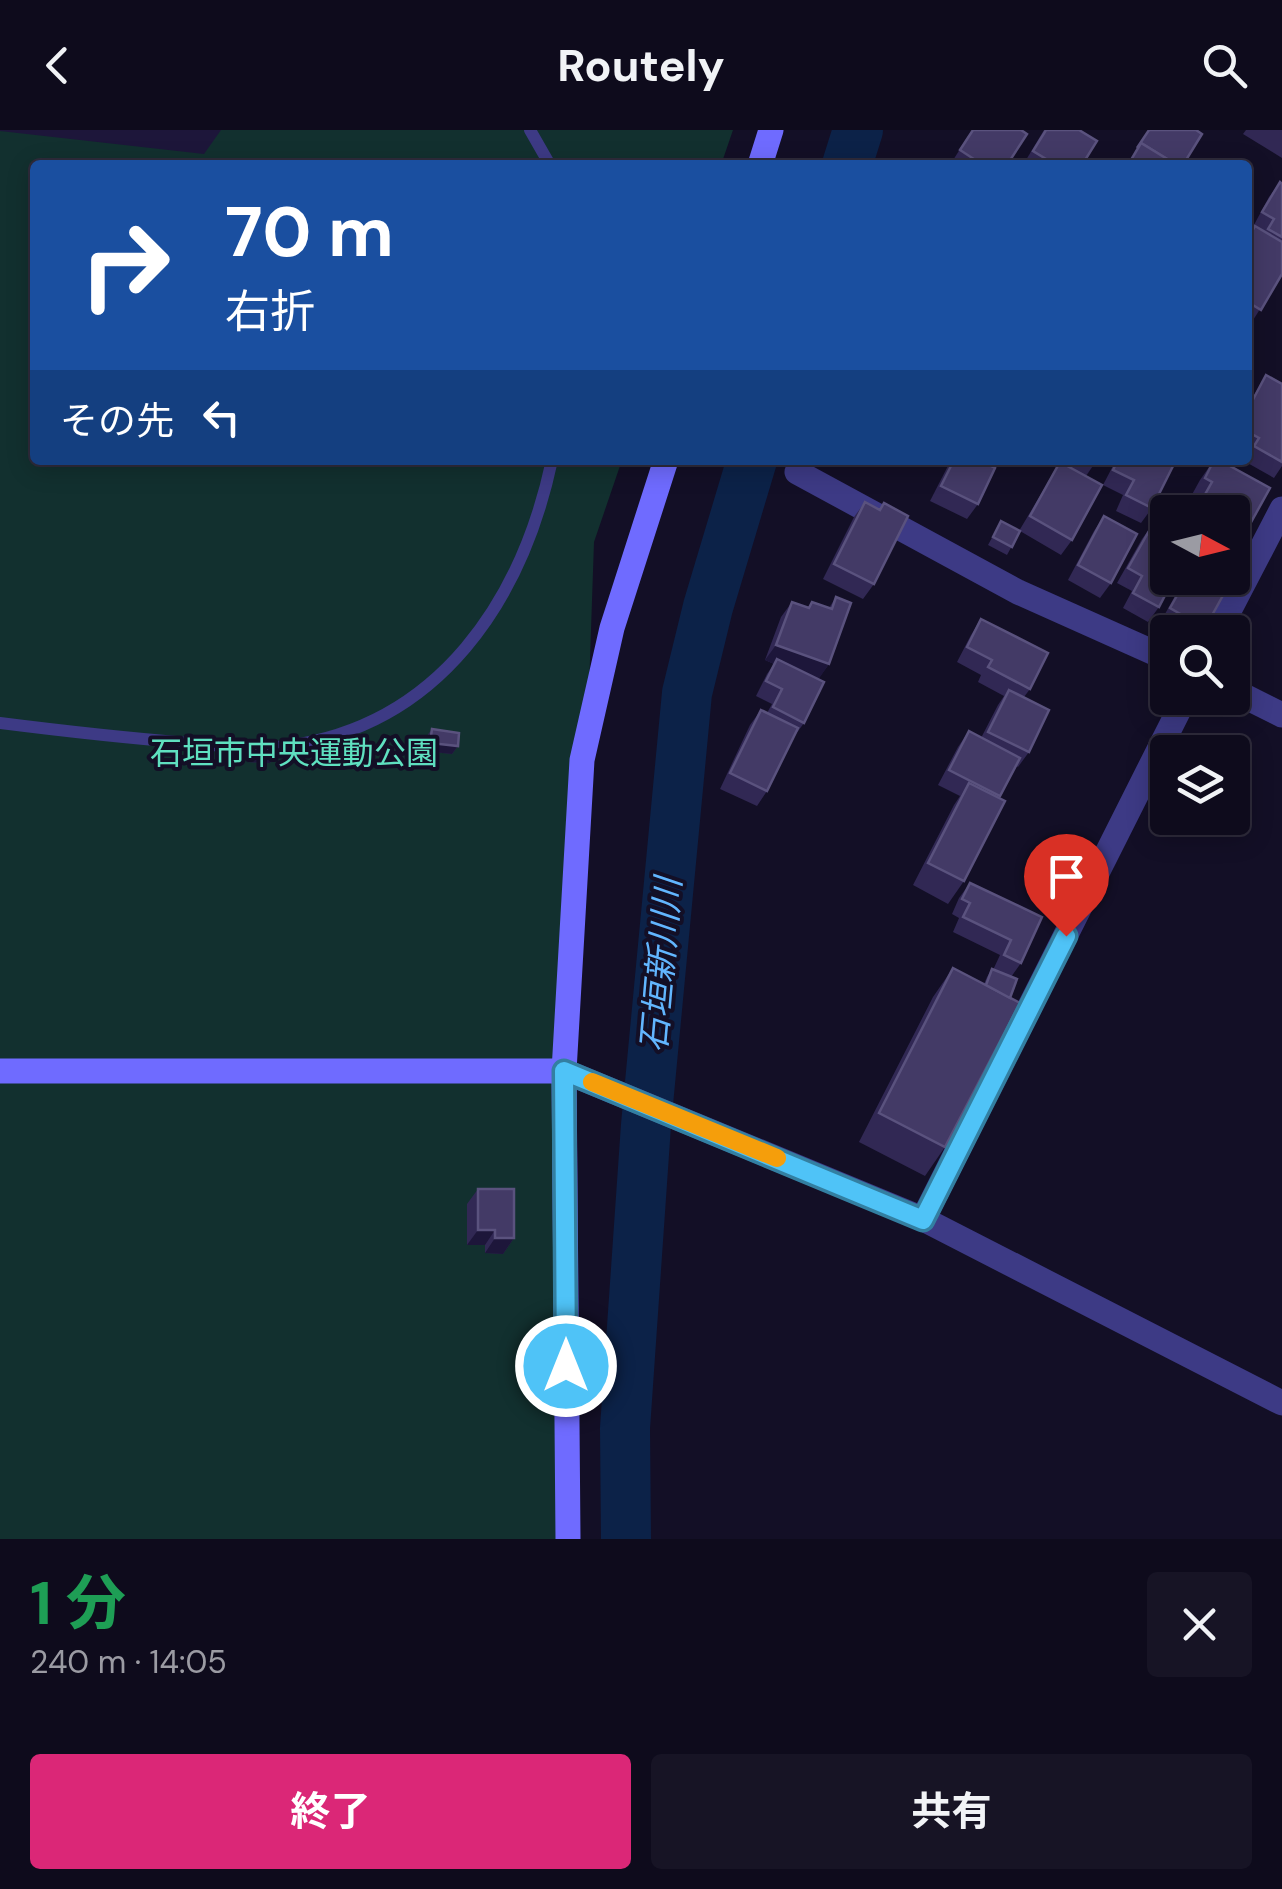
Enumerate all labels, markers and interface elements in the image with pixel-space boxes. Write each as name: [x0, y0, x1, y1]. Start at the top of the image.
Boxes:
text: Routely: [557, 36, 725, 95]
icon: back: [30, 38, 85, 93]
icon: search: [1197, 38, 1252, 93]
text: 70 m: [225, 187, 394, 278]
icon: right: [60, 200, 190, 330]
text: 右折: [225, 282, 315, 341]
icon: left: [194, 390, 249, 445]
text: その先: [60, 396, 174, 446]
north arrow: [1150, 495, 1250, 595]
map controls: [1150, 495, 1250, 835]
button: search: [1150, 615, 1250, 715]
park label: 石垣市中央運動公園: [150, 732, 438, 774]
button: layers: [1150, 735, 1250, 835]
pin: [1024, 834, 1109, 937]
icon: arrive: [1039, 849, 1094, 904]
water label: 石垣新川川: [630, 872, 692, 1054]
position arrow: [514, 1314, 618, 1418]
text: 1 分: [30, 1564, 126, 1643]
button: close: [1147, 1572, 1252, 1677]
text: 240 m · 14:05: [30, 1641, 227, 1683]
button: 終了: [30, 1754, 631, 1869]
button: 共有: [651, 1754, 1252, 1869]

